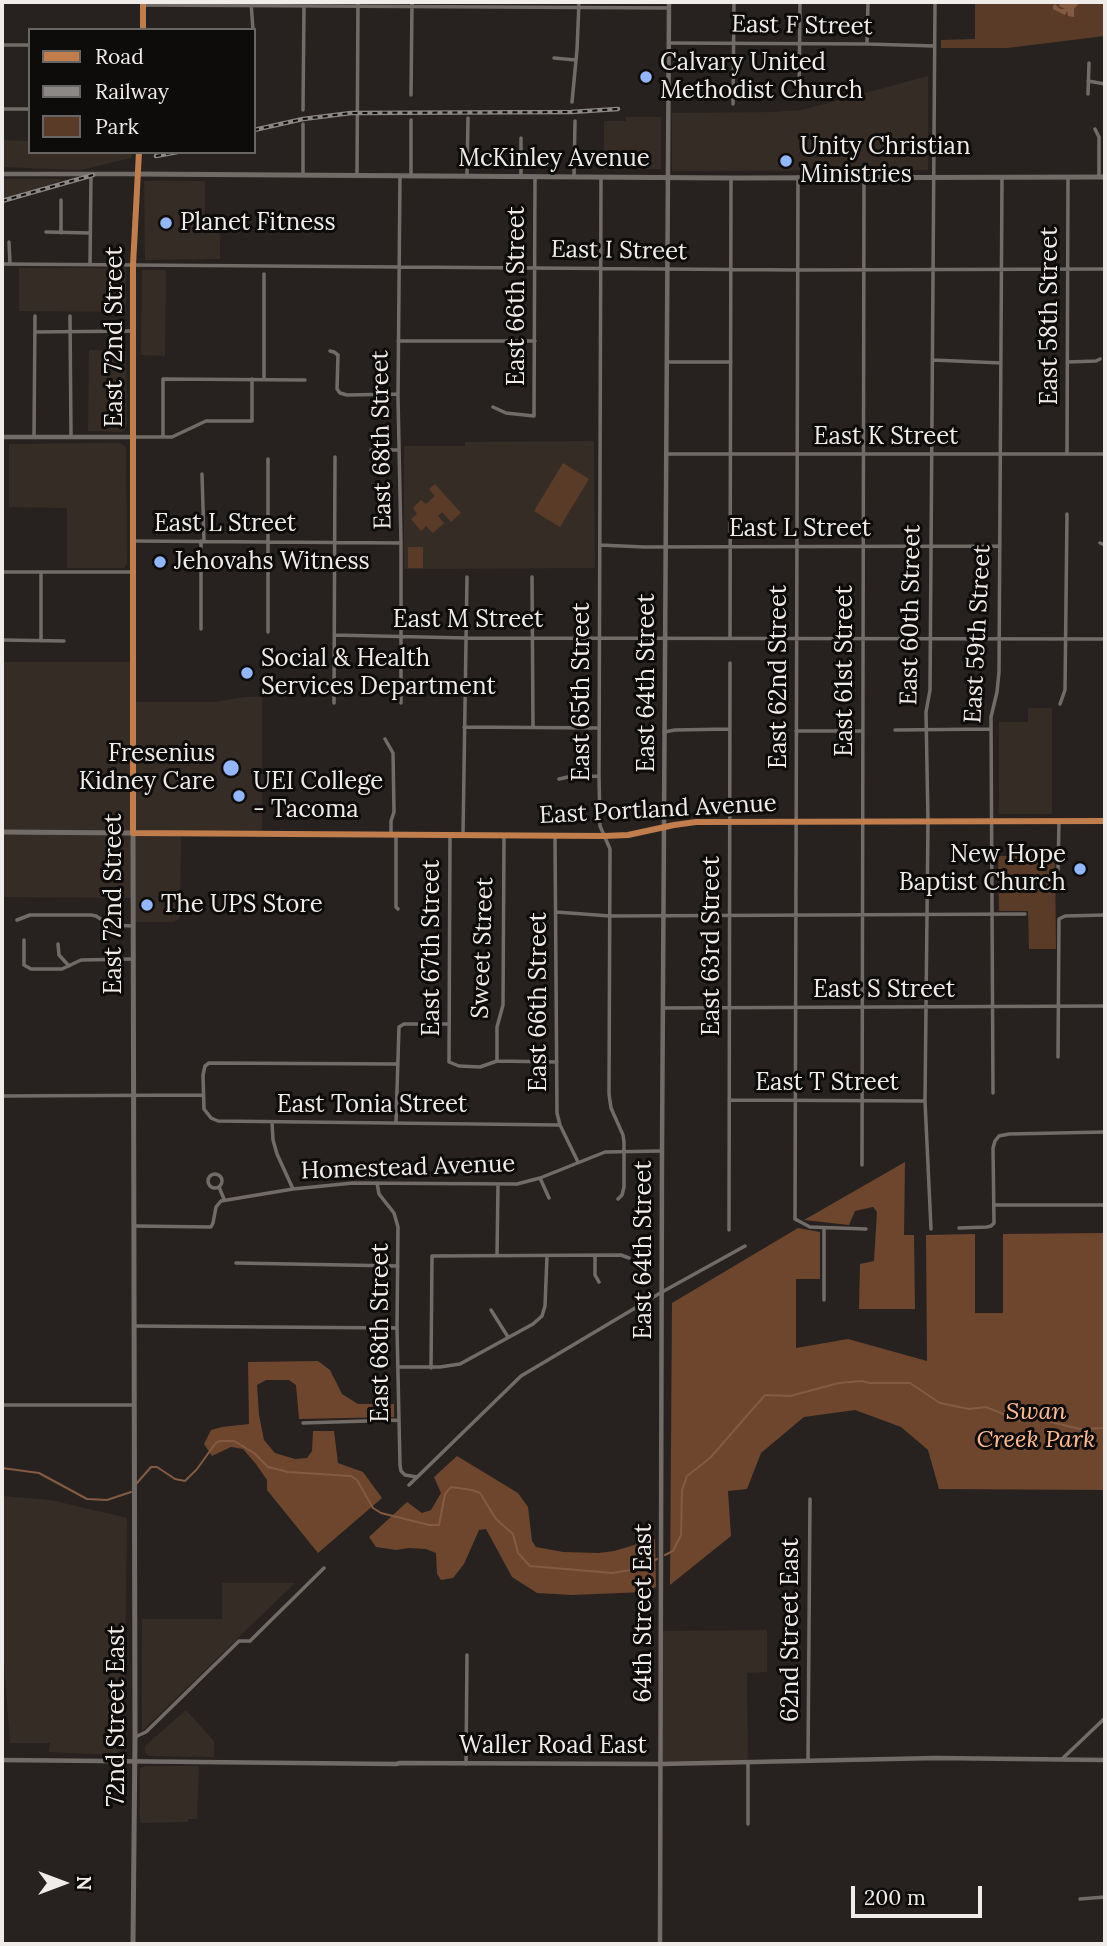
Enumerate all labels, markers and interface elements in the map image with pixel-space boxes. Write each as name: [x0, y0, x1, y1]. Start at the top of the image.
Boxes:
street label: East F Street: [731, 10, 873, 42]
legend: [28, 28, 256, 154]
text: Road: [95, 43, 144, 70]
place label: Calvary United Methodist Church: [660, 49, 863, 105]
marker: Calvary United Methodist Church: [638, 69, 654, 85]
text: Railway: [95, 78, 169, 105]
text: Park: [95, 113, 139, 140]
place label: Unity Christian Ministries: [800, 133, 970, 189]
street label: McKinley Avenue: [458, 145, 650, 173]
marker: Unity Christian Ministries: [778, 153, 794, 169]
street label: East 66th Street: [503, 206, 531, 386]
place label: Planet Fitness: [180, 209, 336, 237]
marker: Planet Fitness: [158, 215, 174, 231]
street label: East 58th Street: [1036, 227, 1064, 405]
street label: East I Street: [551, 235, 687, 267]
street label: East 72nd Street: [101, 246, 129, 428]
street label: East 68th Street: [366, 350, 398, 530]
street label: East K Street: [814, 423, 958, 451]
street label: East L Street: [154, 510, 296, 538]
street label: East L Street: [729, 515, 871, 543]
street label: East 60th Street: [895, 524, 927, 706]
street label: East 59th Street: [959, 544, 997, 724]
place label: Jehovahs Witness: [174, 548, 370, 576]
marker: Jehovahs Witness: [152, 554, 168, 570]
street label: East 62nd Street: [765, 585, 793, 769]
street label: East 61st Street: [831, 585, 859, 757]
street label: East 64th Street: [633, 594, 661, 772]
street label: East 65th Street: [568, 603, 596, 781]
street label: East M Street: [393, 606, 543, 634]
place label: Social & Health Services Department: [261, 645, 496, 701]
marker: Social & Health Services Department: [239, 665, 255, 681]
place label: Fresenius Kidney Care: [79, 740, 215, 796]
marker: Fresenius Kidney Care: [221, 758, 241, 778]
place label: UEI College - Tacoma: [253, 768, 383, 824]
marker: UEI College - Tacoma: [231, 788, 247, 804]
street label: East Portland Avenue: [539, 789, 777, 831]
street label: East 72nd Street: [100, 813, 128, 995]
place label: New Hope Baptist Church: [899, 841, 1066, 897]
street label: East 63rd Street: [698, 856, 726, 1036]
street label: East 67th Street: [418, 860, 446, 1036]
marker: New Hope Baptist Church: [1072, 861, 1088, 877]
street label: Sweet Street: [466, 877, 500, 1019]
place label: The UPS Store: [161, 891, 323, 919]
marker: The UPS Store: [139, 897, 155, 913]
street label: East 66th Street: [525, 912, 553, 1092]
street label: East S Street: [813, 976, 955, 1004]
street label: East T Street: [755, 1069, 899, 1097]
street label: East Tonia Street: [277, 1091, 467, 1119]
street label: Homestead Avenue: [300, 1150, 516, 1186]
street label: East 64th Street: [630, 1161, 658, 1339]
street label: East 68th Street: [367, 1243, 395, 1423]
park label: Swan Creek Park: [976, 1398, 1096, 1454]
street label: 64th Street East: [630, 1524, 658, 1702]
street label: 62nd Street East: [777, 1538, 805, 1722]
street label: 72nd Street East: [103, 1625, 131, 1807]
street label: Waller Road East: [459, 1732, 647, 1760]
north arrow: [28, 1848, 98, 1918]
scale bar: [855, 1872, 986, 1916]
text: N: [72, 1876, 96, 1890]
text: 200 m: [864, 1884, 926, 1911]

